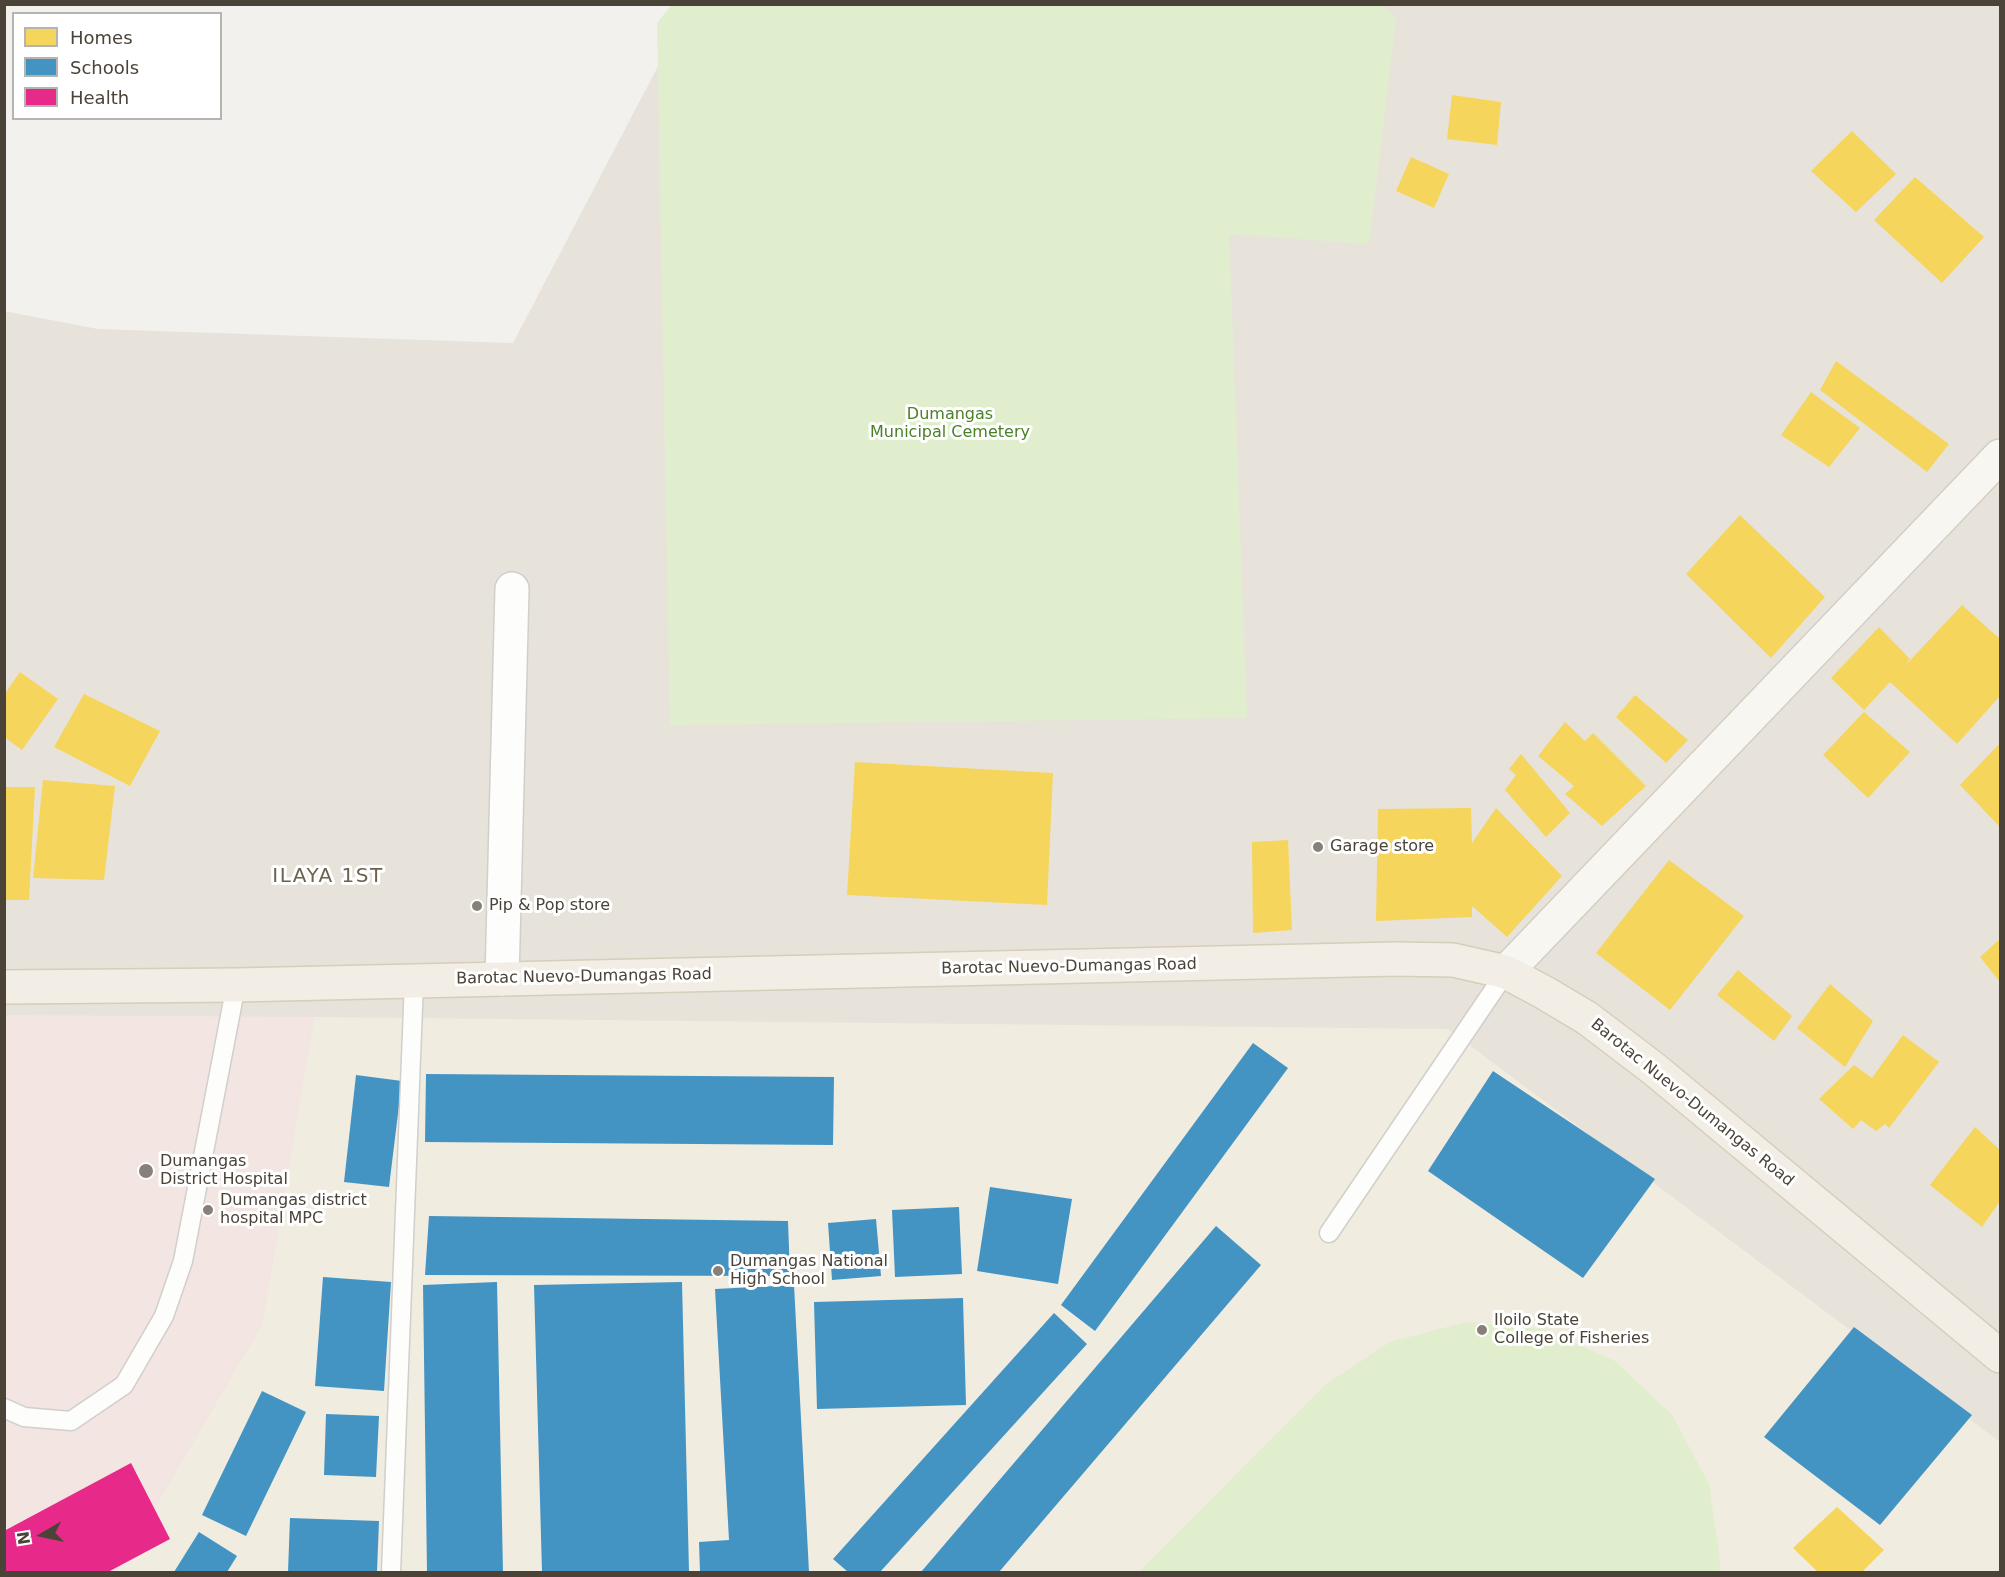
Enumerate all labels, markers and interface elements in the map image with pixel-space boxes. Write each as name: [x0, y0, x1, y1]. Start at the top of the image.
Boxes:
legend: [12, 12, 222, 120]
text: Homes: [70, 27, 133, 48]
text: Schools: [70, 57, 139, 78]
text: Health: [70, 87, 129, 108]
park label: Dumangas Municipal Cemetery: [870, 405, 1030, 443]
place label: Garage store: [1330, 837, 1434, 857]
marker: Garage store: [1311, 840, 1325, 854]
district label: ILAYA 1ST: [272, 865, 384, 889]
place label: Pip & Pop store: [489, 896, 610, 916]
marker: Pip & Pop store: [470, 899, 484, 913]
street label: Barotac Nuevo-Dumangas Road: [941, 955, 1197, 979]
street label: Barotac Nuevo-Dumangas Road: [456, 965, 712, 989]
street label: Barotac Nuevo-Dumangas Road: [1587, 1015, 1797, 1191]
place label: Dumangas District Hospital: [160, 1152, 288, 1190]
marker: Dumangas District Hospital: [137, 1162, 155, 1180]
place label: Dumangas district hospital MPC: [220, 1191, 367, 1229]
marker: Dumangas district hospital MPC: [201, 1203, 215, 1217]
place label: Dumangas National High School: [730, 1252, 888, 1290]
marker: Dumangas National High School: [711, 1264, 725, 1278]
place label: Iloilo State College of Fisheries: [1494, 1311, 1649, 1349]
marker: Iloilo State College of Fisheries: [1475, 1323, 1489, 1337]
north arrow: [12, 1505, 72, 1565]
text: N: [13, 1530, 34, 1546]

